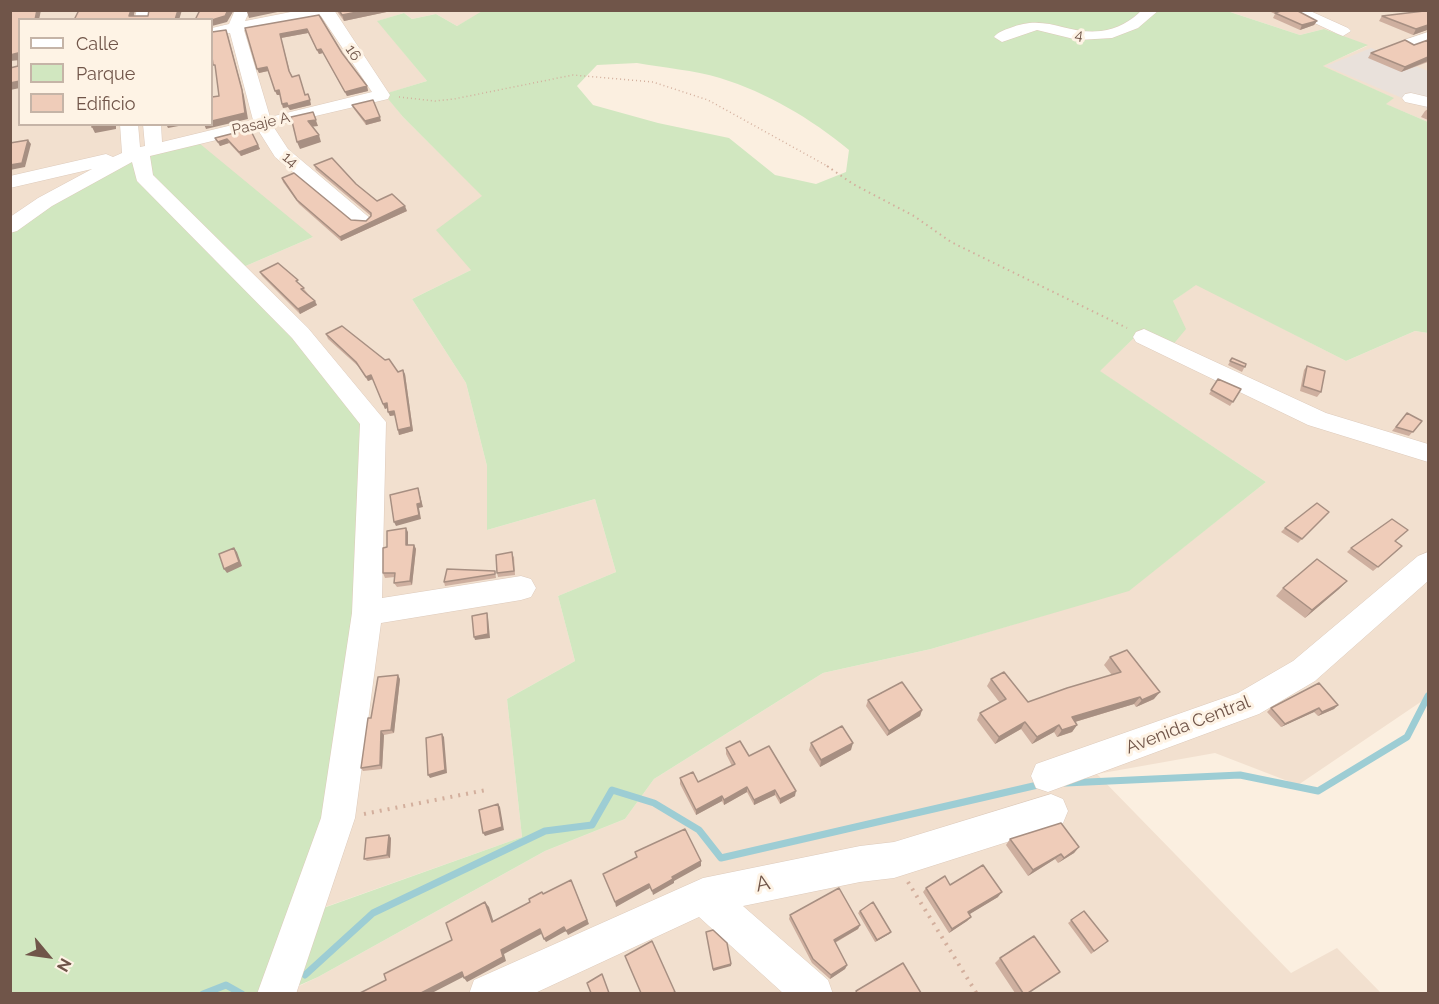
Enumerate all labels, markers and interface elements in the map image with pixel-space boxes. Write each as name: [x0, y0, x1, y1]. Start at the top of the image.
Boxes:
legend: [18, 18, 213, 126]
street label: 4: [1074, 26, 1084, 44]
text: Calle: [76, 33, 119, 54]
street label: 16: [341, 42, 365, 64]
text: Parque: [76, 63, 135, 84]
text: Edificio: [76, 93, 135, 114]
street label: Pasaje A: [230, 109, 292, 139]
street label: 14: [279, 148, 301, 172]
street label: Avenida Central: [1123, 691, 1253, 759]
street label: A: [753, 870, 773, 898]
north arrow: [18, 926, 78, 986]
text: N: [53, 955, 75, 975]

